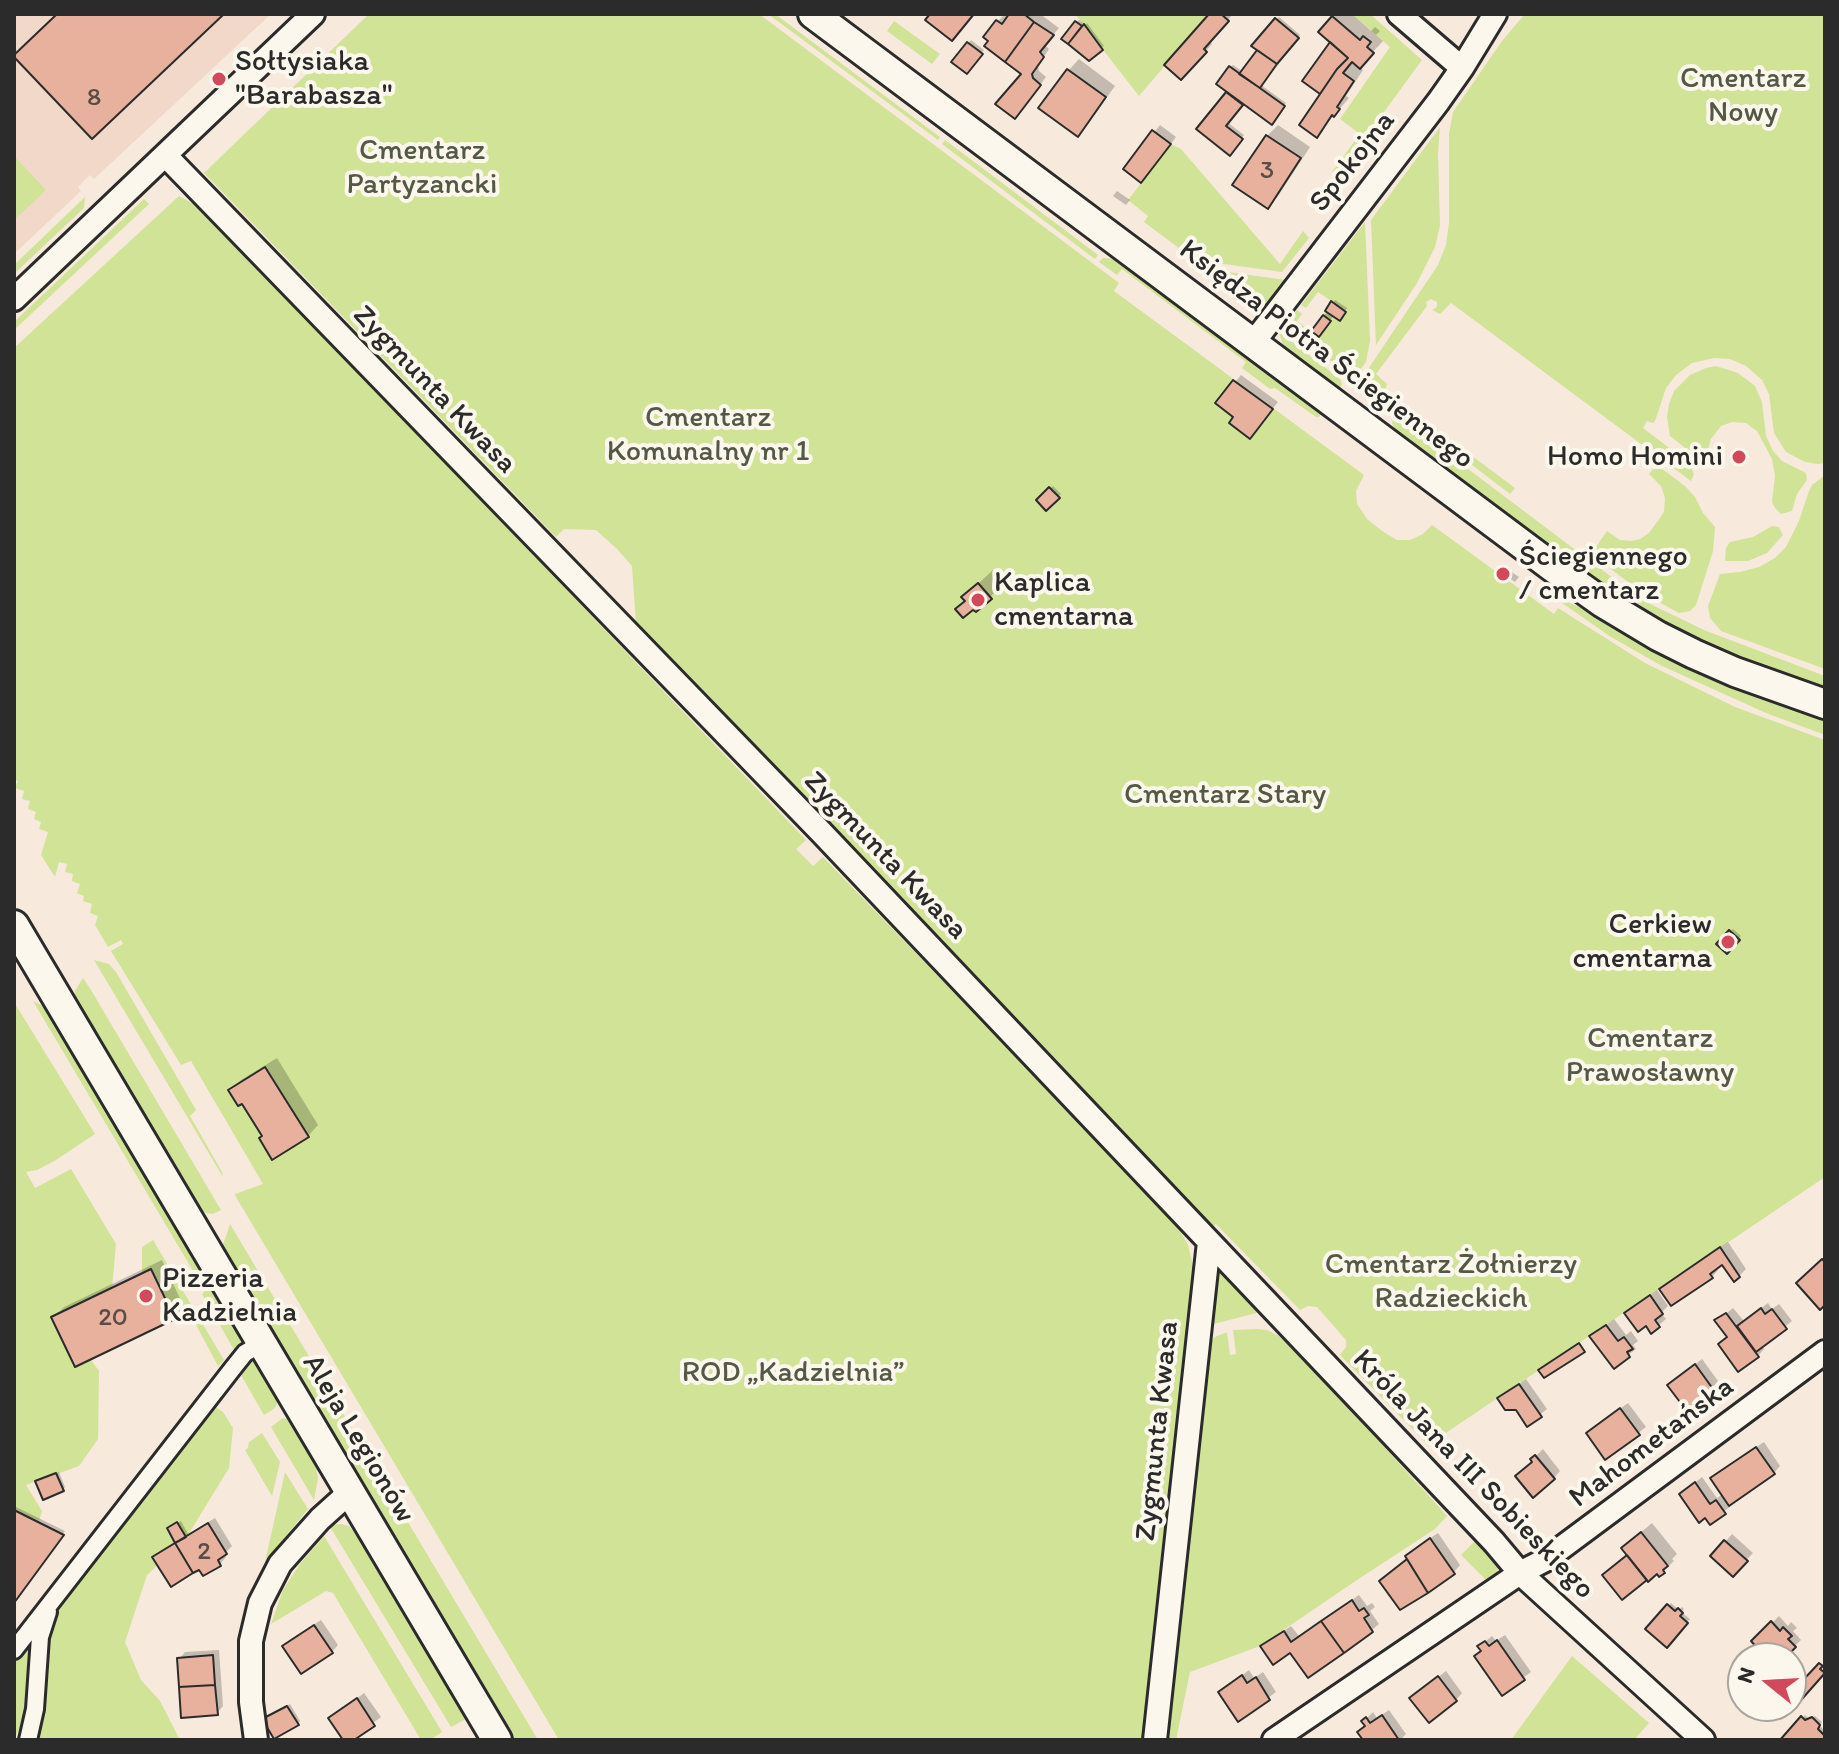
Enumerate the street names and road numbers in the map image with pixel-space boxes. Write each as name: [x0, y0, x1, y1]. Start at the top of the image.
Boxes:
street label: Spokojna: [1302, 104, 1404, 220]
street label: Księdza Piotra Ściegiennego: [1172, 232, 1480, 478]
street label: Zygmunta Kwasa: [344, 298, 524, 482]
street label: Zygmunta Kwasa: [795, 764, 975, 948]
street label: Zygmunta Kwasa: [1129, 1320, 1187, 1542]
street label: Króla Jana III Sobieskiego: [1344, 1343, 1602, 1607]
street label: Aleja Legionów: [294, 1348, 422, 1530]
street label: Mahometańska: [1563, 1370, 1741, 1516]

